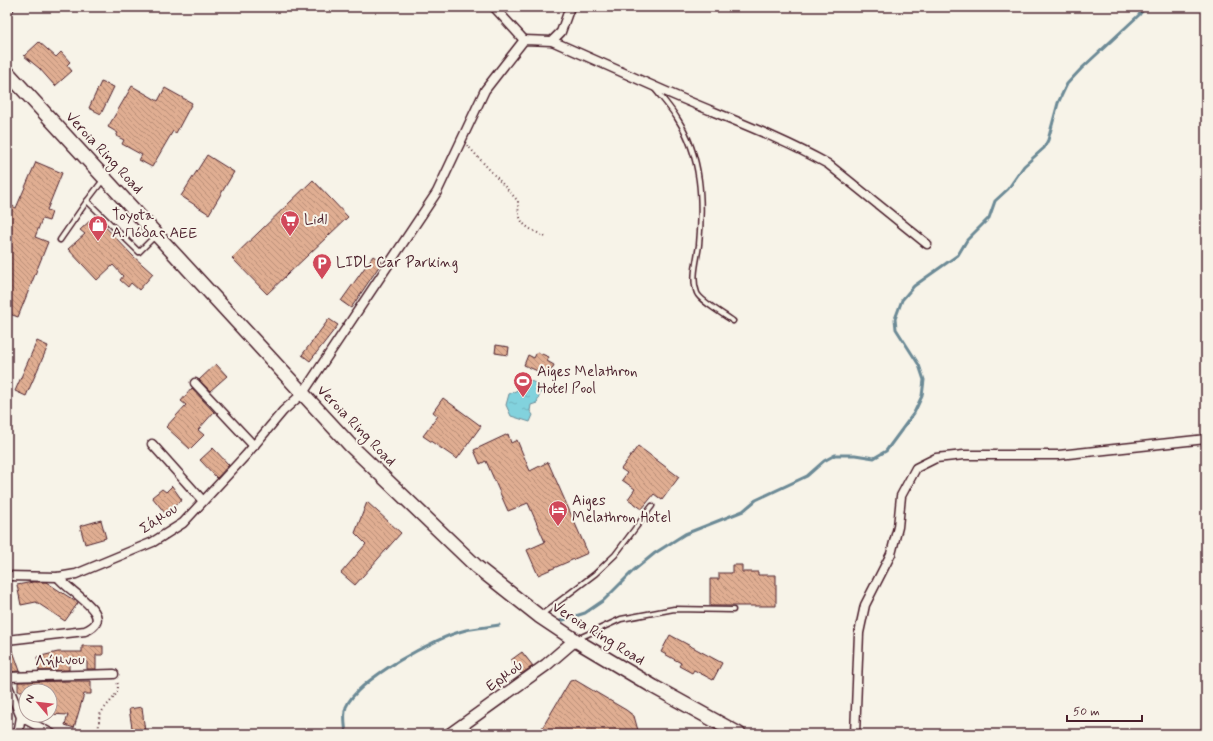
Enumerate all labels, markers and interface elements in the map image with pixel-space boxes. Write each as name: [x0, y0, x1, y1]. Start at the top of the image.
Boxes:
street label: Verοia Ring Road: [60, 107, 147, 199]
place label: Toyota Α.Πόδας ΑΕΕ: [112, 206, 197, 243]
supermarket icon: Lidl: [279, 209, 301, 237]
place label: Lidl: [304, 210, 327, 230]
shop icon: Toyota Α.Πόδας ΑΕΕ: [87, 214, 109, 242]
parking icon: LIDL Car Parking: [311, 252, 333, 280]
place label: LIDL Car Parking: [336, 253, 458, 273]
place label: Aiges Melathron Hotel Pool: [537, 362, 638, 399]
sports icon: Aiges Melathron Hotel Pool: [512, 370, 534, 398]
street label: Verοia Ring Road: [311, 381, 400, 472]
place label: Aiges Melathron Hotel: [572, 491, 671, 528]
street label: Σάμου: [136, 499, 182, 539]
hotel icon: Aiges Melathron Hotel: [547, 499, 569, 527]
street label: Verοia Ring Road: [547, 597, 648, 671]
street label: Λήμνου: [35, 650, 85, 672]
street label: Ερμού: [482, 656, 528, 696]
north arrow: [18, 683, 58, 723]
text: N: [22, 692, 38, 705]
scale bar: [1067, 697, 1142, 723]
text: 50 m: [1073, 704, 1100, 720]

